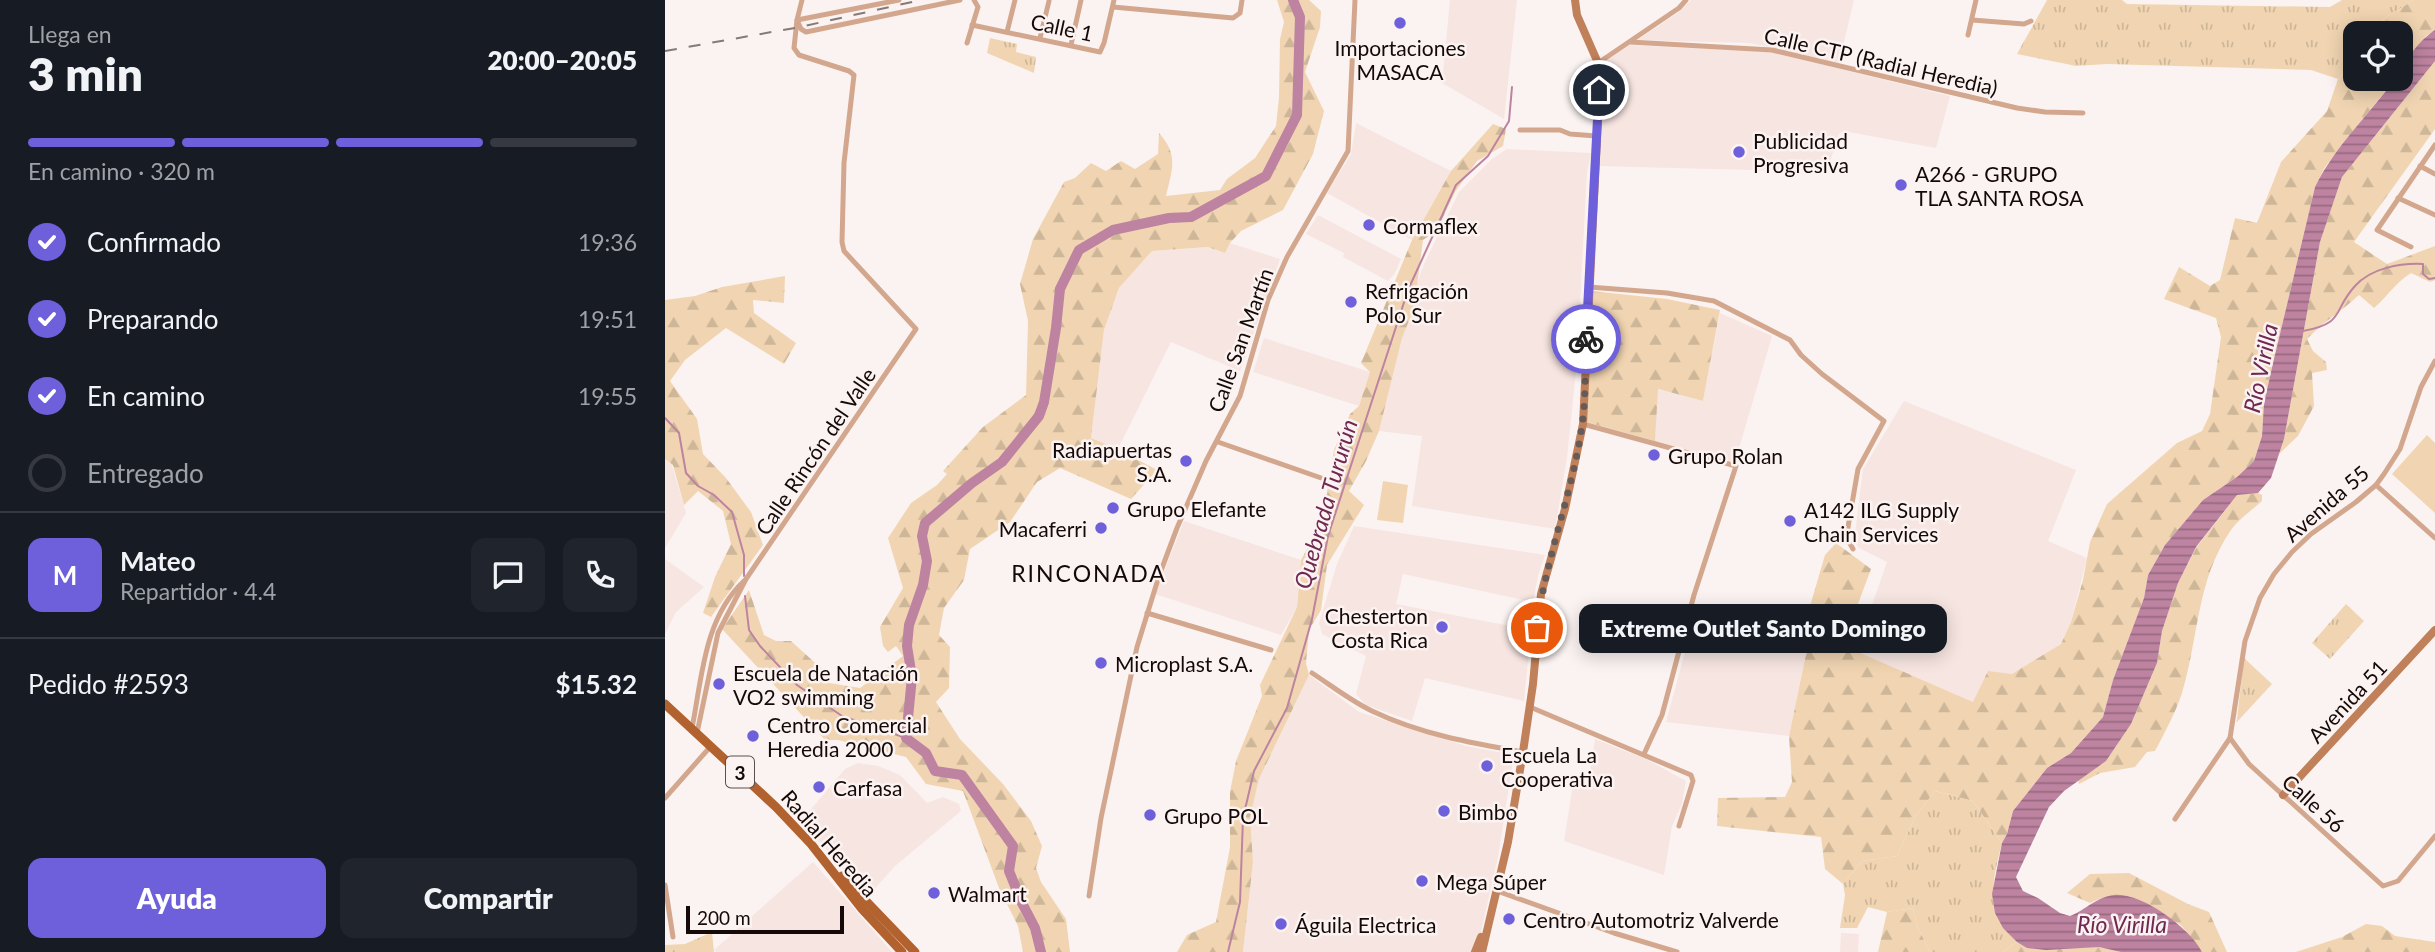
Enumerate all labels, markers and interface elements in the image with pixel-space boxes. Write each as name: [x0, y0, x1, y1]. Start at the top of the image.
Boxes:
street label: Calle 1: [1029, 8, 1095, 46]
marker: Importaciones MASACA: [1392, 15, 1408, 31]
text: Llega en: [28, 20, 112, 48]
map controls: [2343, 21, 2413, 91]
button: locate: [2343, 21, 2413, 91]
street label: Calle CTP (Radial Heredia): [1762, 22, 2000, 100]
place label: Importaciones MASACA: [1334, 35, 1466, 84]
text: 20:00–20:05: [487, 44, 637, 76]
text: 3 min: [28, 46, 143, 101]
pin: [1569, 60, 1629, 120]
icon: home: [1580, 71, 1618, 109]
place label: Publicidad Progresiva: [1753, 128, 1849, 177]
marker: Publicidad Progresiva: [1731, 144, 1747, 160]
text: En camino · 320 m: [28, 157, 215, 185]
place label: A266 - GRUPO TLA SANTA ROSA: [1915, 161, 2084, 210]
marker: A266 - GRUPO TLA SANTA ROSA: [1893, 177, 1909, 193]
place label: Cormaflex: [1383, 213, 1478, 238]
marker: Cormaflex: [1361, 217, 1377, 233]
icon: check: [28, 223, 66, 261]
text: Confirmado: [87, 226, 221, 258]
text: 19:36: [578, 228, 637, 256]
street label: Calle San Martín: [1202, 265, 1278, 415]
place label: Refrigación Polo Sur: [1365, 278, 1469, 327]
marker: Refrigación Polo Sur: [1343, 294, 1359, 310]
icon: check: [28, 300, 66, 338]
text: Preparando: [87, 303, 219, 335]
courier: [1551, 304, 1621, 374]
text: 19:51: [578, 305, 637, 333]
icon: bike: [1567, 320, 1605, 358]
water label: Río Virilla: [2237, 321, 2283, 415]
street label: Calle Rincón del Valle: [750, 363, 880, 539]
icon: check: [28, 377, 66, 415]
text: En camino: [87, 380, 205, 412]
text: 19:55: [578, 382, 637, 410]
water label: Quebrada Tururún: [1287, 416, 1363, 592]
place label: Radiapuertas S.A.: [1052, 437, 1172, 486]
place label: Grupo Rolan: [1668, 443, 1783, 468]
marker: Grupo Rolan: [1646, 447, 1662, 463]
marker: Radiapuertas S.A.: [1178, 453, 1194, 469]
text: Entregado: [87, 457, 204, 489]
street label: Avenida 55: [2279, 460, 2373, 546]
place label: Grupo Elefante: [1127, 496, 1266, 521]
place label: A142 ILG Supply Chain Services: [1804, 497, 1959, 546]
marker: Grupo Elefante: [1105, 500, 1121, 516]
marker: A142 ILG Supply Chain Services: [1782, 513, 1798, 529]
place label: Macaferri: [999, 516, 1087, 541]
marker: Macaferri: [1093, 520, 1109, 536]
button: chat: [471, 538, 545, 612]
button: phone: [563, 538, 637, 612]
text: Mateo: [120, 545, 196, 577]
text: M: [53, 559, 77, 591]
district label: RINCONADA: [1011, 559, 1167, 587]
text: Repartidor · 4.4: [120, 577, 276, 605]
pin: [1507, 598, 1567, 658]
place label: Chesterton Costa Rica: [1325, 603, 1428, 652]
callout: Extreme Outlet Santo Domingo: [1579, 604, 1947, 652]
icon: bag: [1518, 609, 1556, 647]
text: Extreme Outlet Santo Domingo: [1600, 614, 1926, 642]
marker: Chesterton Costa Rica: [1434, 619, 1450, 635]
place label: Microplast S.A.: [1115, 651, 1253, 676]
marker: Microplast S.A.: [1093, 655, 1109, 671]
street label: Avenida 51: [2302, 655, 2392, 747]
place label: Escuela de Natación VO2 swimming: [733, 660, 919, 709]
text: Pedido #2593: [28, 668, 189, 700]
text: $15.32: [555, 668, 637, 700]
marker: Escuela de Natación VO2 swimming: [711, 676, 727, 692]
place label: Centro Comercial Heredia 2000: [767, 712, 927, 761]
marker: Centro Comercial Heredia 2000: [745, 728, 761, 744]
place label: Escuela La Cooperativa: [1501, 742, 1613, 791]
road number: 3: [726, 757, 754, 788]
marker: Escuela La Cooperativa: [1479, 758, 1495, 774]
street label: Calle 56: [2278, 769, 2350, 837]
place label: Carfasa: [833, 775, 902, 800]
marker: Carfasa: [811, 779, 827, 795]
street label: Radial Heredia: [777, 784, 883, 902]
place label: Bimbo: [1458, 799, 1517, 824]
place label: Grupo POL: [1164, 803, 1268, 828]
marker: Bimbo: [1436, 803, 1452, 819]
marker: Grupo POL: [1142, 807, 1158, 823]
button: Ayuda: [28, 858, 326, 938]
button: Compartir: [340, 858, 637, 938]
place label: Mega Súper: [1436, 869, 1547, 894]
marker: Mega Súper: [1414, 873, 1430, 889]
place label: Walmart: [948, 881, 1027, 906]
marker: Walmart: [926, 885, 942, 901]
scale bar: [686, 903, 843, 935]
text: 200 m: [697, 906, 751, 929]
place label: Centro Automotriz Valverde: [1523, 907, 1779, 932]
water label: Río Virilla: [2077, 910, 2167, 938]
marker: Centro Automotriz Valverde: [1501, 911, 1517, 927]
place label: Águila Electrica: [1295, 912, 1436, 937]
marker: Águila Electrica: [1273, 916, 1289, 932]

